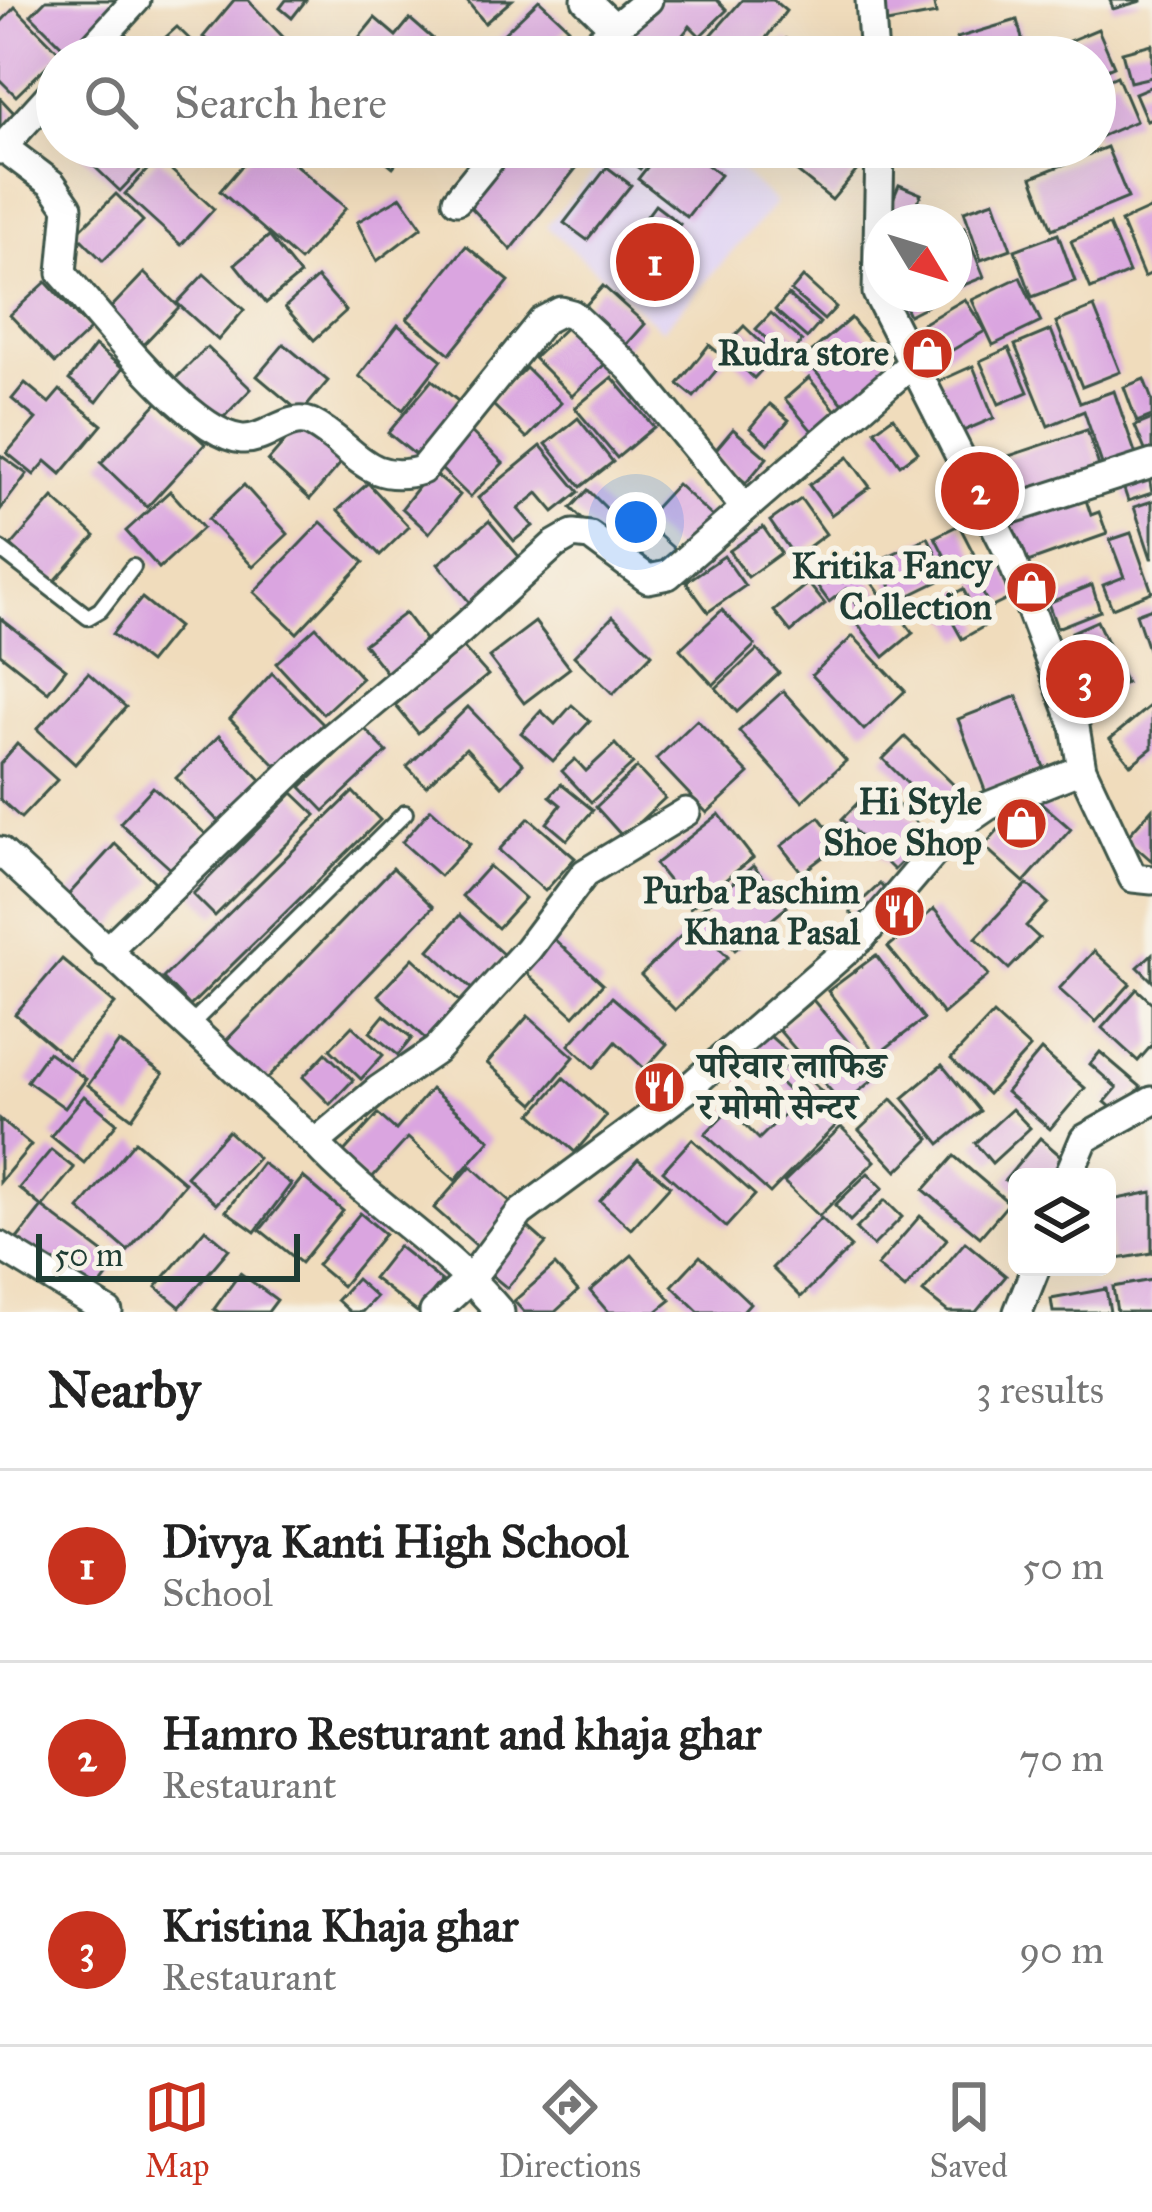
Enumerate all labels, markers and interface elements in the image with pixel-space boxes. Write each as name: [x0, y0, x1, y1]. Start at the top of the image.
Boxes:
search box: [36, 36, 1116, 168]
icon: search: [78, 69, 144, 135]
text: Search here: [174, 75, 387, 130]
north arrow: [864, 204, 972, 312]
pin: 1: [616, 217, 694, 307]
shop icon: Rudra store: [900, 325, 956, 381]
place label: Rudra store: [718, 331, 889, 375]
pin: 2: [941, 446, 1019, 536]
your location: [606, 492, 666, 552]
place label: Kritika Fancy Collection: [792, 544, 993, 629]
shop icon: Kritika Fancy Collection: [1003, 559, 1059, 615]
pin: 3: [1046, 634, 1124, 724]
place label: Hi Style Shoe Shop: [823, 780, 982, 865]
shop icon: Hi Style Shoe Shop: [993, 795, 1049, 851]
place label: Purba Paschim Khana Pasal: [643, 869, 861, 954]
restaurant icon: Purba Paschim Khana Pasal: [871, 884, 927, 940]
place label: परिवार लाफिङ र मोमो सेन्टर: [695, 1044, 889, 1129]
restaurant icon: परिवार लाफिङ र मोमो सेन्टर: [631, 1059, 687, 1115]
map controls: [1008, 1168, 1116, 1276]
button: layers: [1008, 1168, 1116, 1276]
scale bar: [36, 1228, 300, 1281]
text: 50 m: [54, 1235, 123, 1275]
text: Nearby: [48, 1359, 200, 1421]
text: 3 results: [976, 1366, 1104, 1414]
text: Divya Kanti High School: [162, 1514, 629, 1569]
text: 1: [79, 1542, 95, 1590]
text: 50 m: [1022, 1542, 1104, 1590]
text: School: [162, 1569, 273, 1617]
text: Hamro Resturant and khaja ghar: [162, 1706, 761, 1761]
text: 2: [77, 1734, 97, 1782]
text: 70 m: [1019, 1734, 1104, 1782]
text: Restaurant: [162, 1761, 337, 1809]
text: Kristina Khaja ghar: [162, 1898, 518, 1953]
text: 3: [79, 1926, 95, 1974]
text: 90 m: [1019, 1926, 1104, 1974]
text: Restaurant: [162, 1953, 337, 2001]
tab: Map: [144, 2074, 210, 2186]
tab: Directions: [499, 2074, 641, 2186]
tab: Saved: [929, 2074, 1008, 2186]

